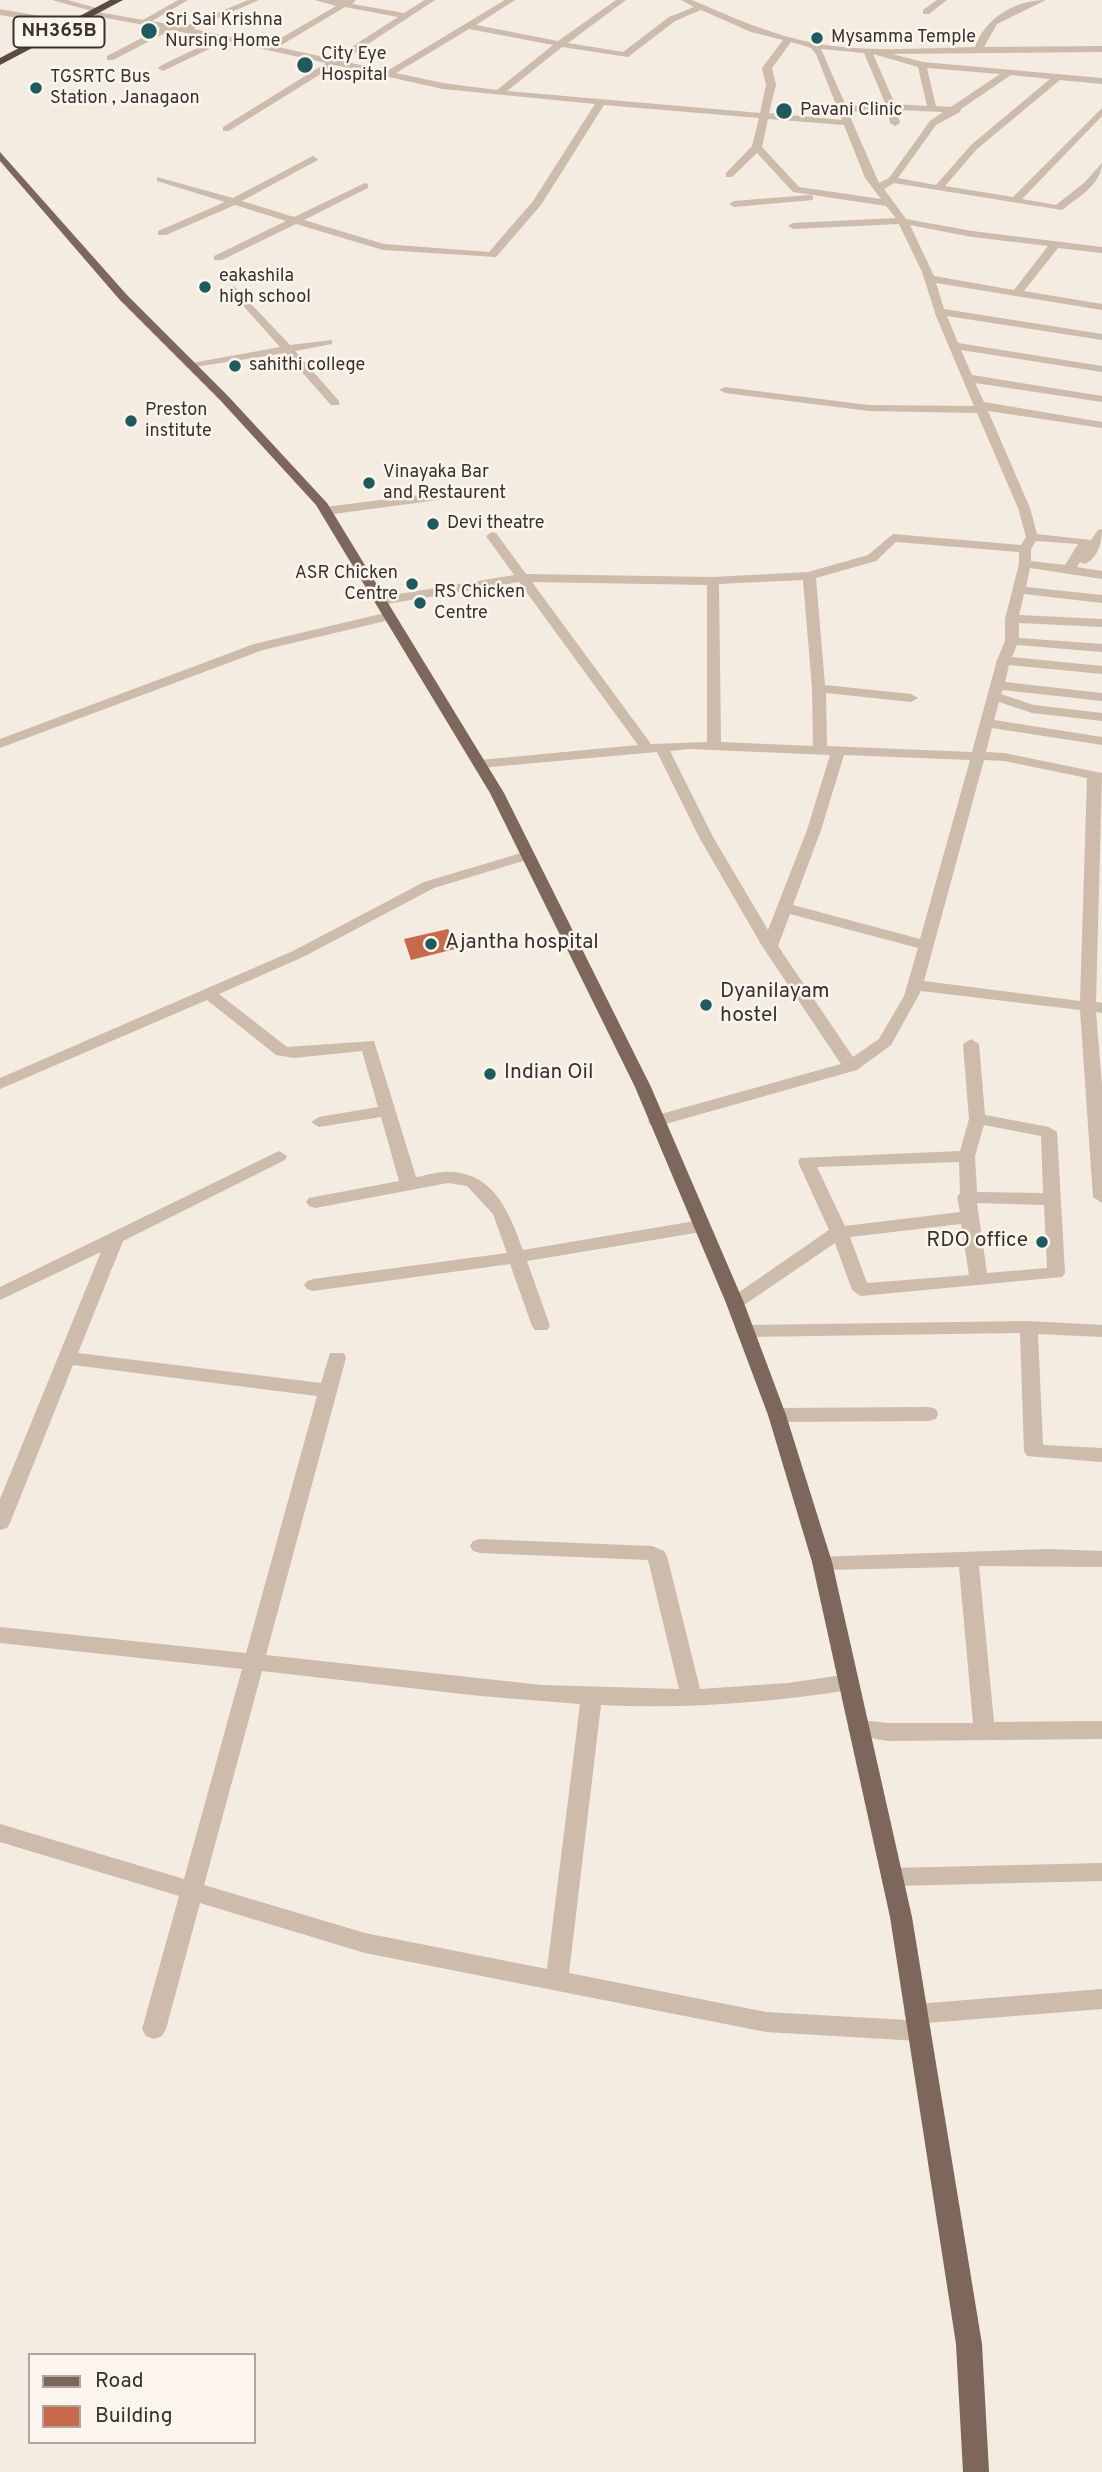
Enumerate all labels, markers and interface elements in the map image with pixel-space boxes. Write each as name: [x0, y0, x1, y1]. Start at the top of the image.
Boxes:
place label: Sri Sai Krishna Nursing Home: [165, 10, 282, 52]
road number: NH365B: [14, 16, 104, 48]
marker: Sri Sai Krishna Nursing Home: [139, 21, 159, 41]
place label: Mysamma Temple: [831, 27, 976, 49]
marker: Mysamma Temple: [809, 30, 825, 46]
place label: City Eye Hospital: [321, 44, 387, 86]
marker: City Eye Hospital: [295, 55, 315, 75]
place label: TGSRTC Bus Station , Janagaon: [50, 67, 200, 110]
marker: TGSRTC Bus Station , Janagaon: [28, 80, 44, 96]
place label: Pavani Clinic: [800, 100, 903, 122]
marker: Pavani Clinic: [774, 101, 794, 121]
place label: eakashila high school: [219, 266, 311, 308]
marker: eakashila high school: [197, 279, 213, 295]
place label: sahithi college: [249, 355, 365, 377]
marker: sahithi college: [227, 358, 243, 374]
place label: Preston institute: [145, 400, 212, 442]
marker: Preston institute: [123, 413, 139, 429]
place label: Vinayaka Bar and Restaurent: [383, 462, 506, 504]
marker: Vinayaka Bar and Restaurent: [361, 475, 377, 491]
place label: Devi theatre: [447, 513, 544, 535]
marker: Devi theatre: [425, 516, 441, 532]
place label: ASR Chicken Centre: [295, 563, 398, 606]
marker: ASR Chicken Centre: [404, 576, 420, 592]
place label: RS Chicken Centre: [434, 582, 525, 624]
marker: RS Chicken Centre: [412, 595, 428, 611]
place label: Ajantha hospital: [445, 931, 599, 957]
marker: Ajantha hospital: [423, 936, 439, 952]
place label: Dyanilayam hostel: [720, 980, 830, 1030]
marker: Dyanilayam hostel: [698, 997, 714, 1013]
place label: Indian Oil: [504, 1061, 593, 1087]
marker: Indian Oil: [482, 1066, 498, 1082]
place label: RDO office: [926, 1229, 1028, 1255]
marker: RDO office: [1034, 1234, 1050, 1250]
legend: [28, 2353, 256, 2444]
text: Road: [95, 2368, 144, 2395]
text: Building: [95, 2403, 173, 2430]

